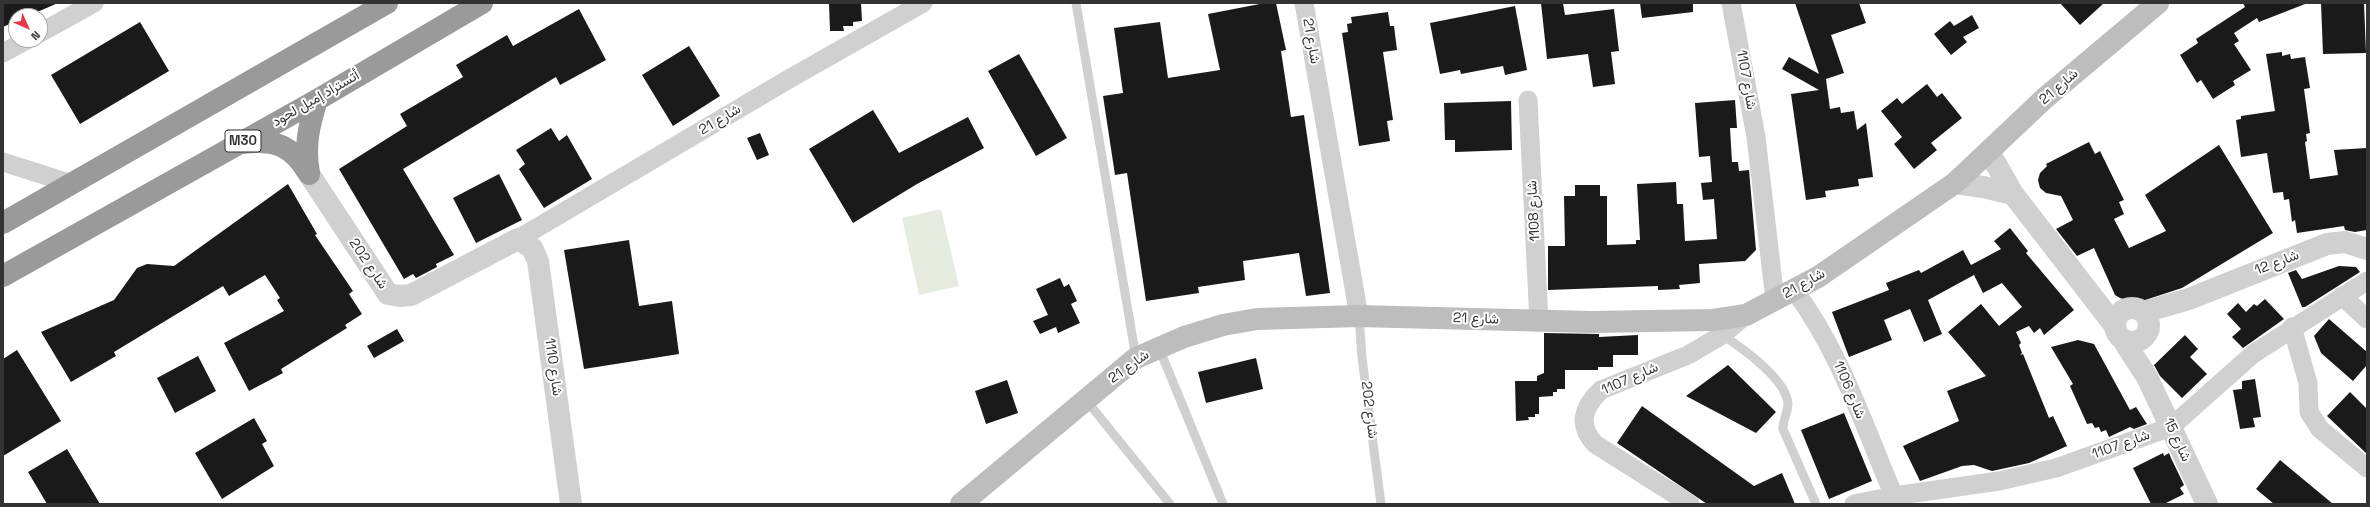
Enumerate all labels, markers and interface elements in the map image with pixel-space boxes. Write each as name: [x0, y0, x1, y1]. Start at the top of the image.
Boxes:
north arrow: [8, 8, 48, 48]
street label: شارع 21: [1299, 17, 1323, 65]
text: N: [28, 28, 43, 43]
street label: شارع 1107: [1733, 49, 1759, 111]
street label: شارع 21: [2036, 66, 2082, 108]
street label: أتستراد إميل لحود: [269, 67, 363, 131]
street label: شارع 21: [696, 101, 744, 139]
road number: M30: [225, 130, 261, 152]
street label: شارع 1108: [1524, 180, 1544, 242]
street label: شارع 202: [345, 235, 391, 293]
street label: شارع 12: [2252, 247, 2302, 279]
street label: شارع 21: [1780, 265, 1828, 303]
street label: شارع 21: [1453, 310, 1499, 328]
street label: شارع 1110: [541, 337, 565, 397]
street label: شارع 21: [1105, 347, 1153, 387]
street label: شارع 1107: [1599, 359, 1661, 399]
street label: شارع 1106: [1829, 359, 1869, 421]
street label: شارع 202: [1357, 380, 1381, 440]
street label: شارع 15: [2160, 416, 2194, 464]
street label: شارع 1107: [2090, 427, 2152, 463]

